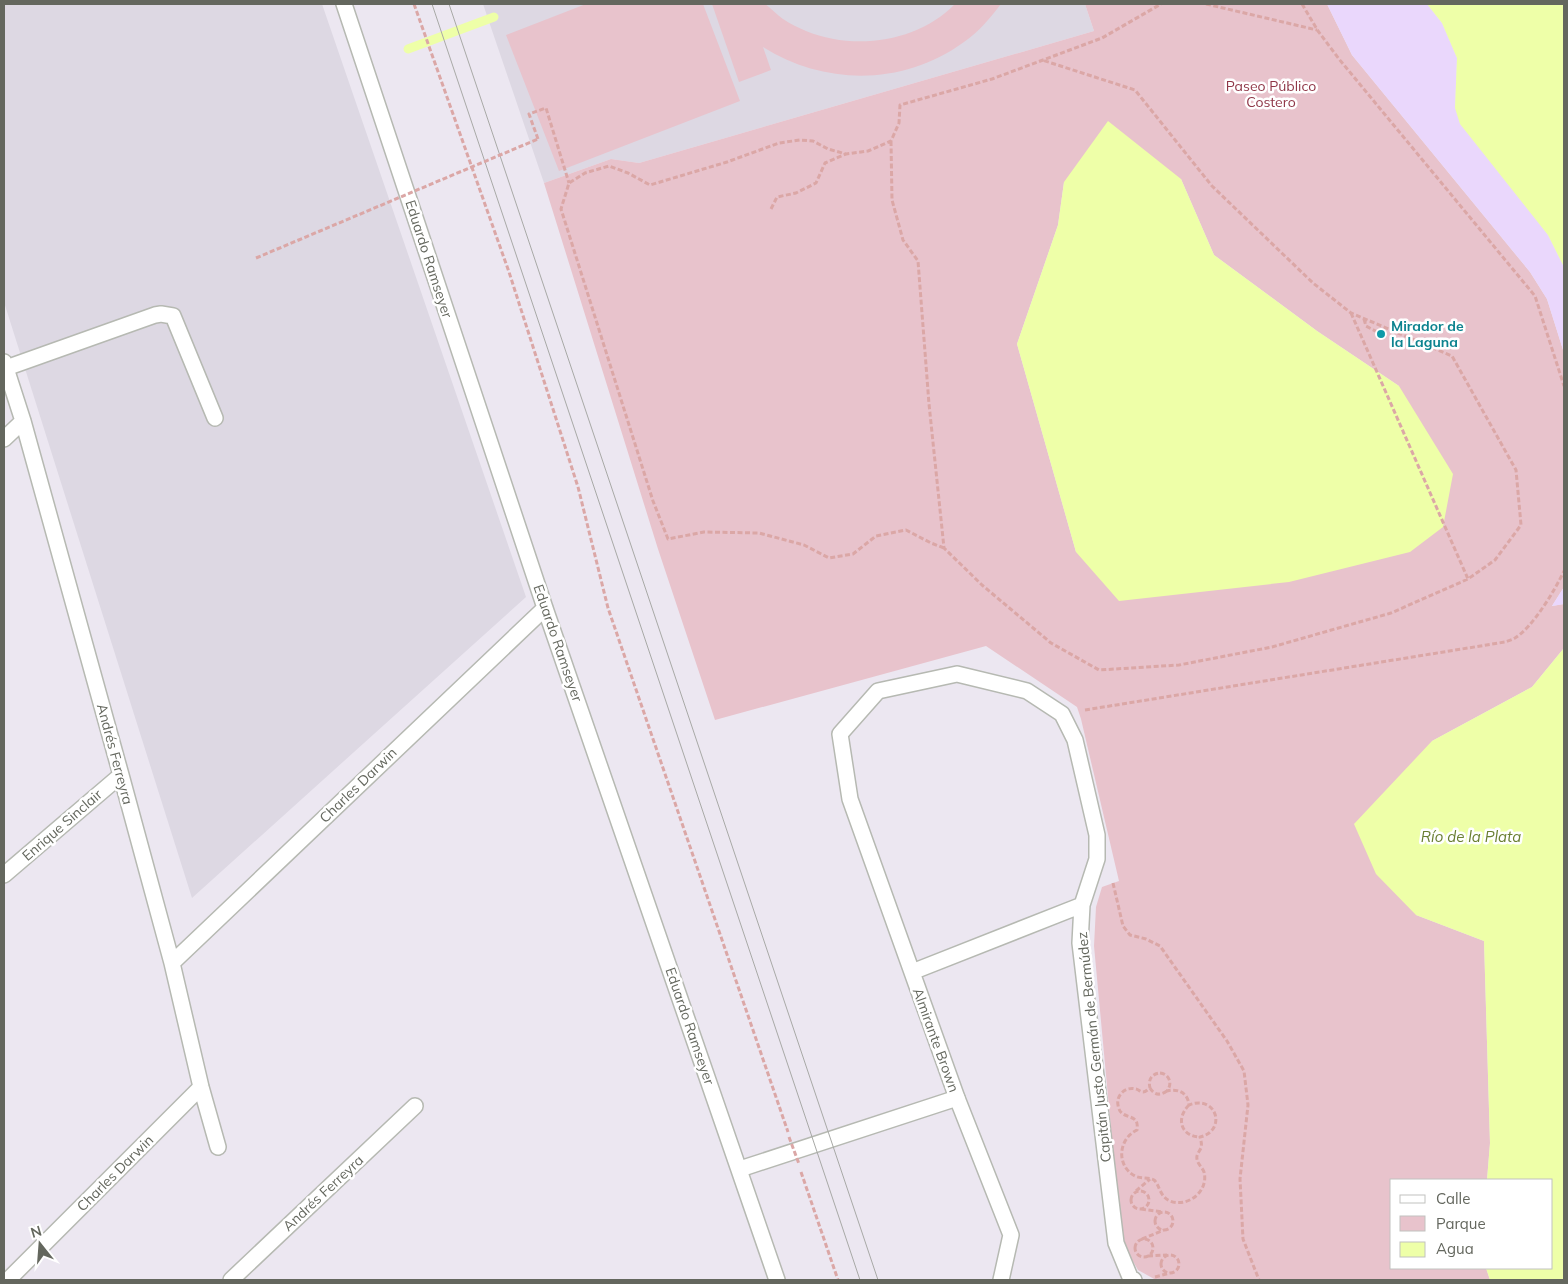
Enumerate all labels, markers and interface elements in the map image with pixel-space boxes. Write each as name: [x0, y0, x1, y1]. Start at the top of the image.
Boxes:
park label: Paseo Público Costero: [1226, 77, 1316, 111]
street label: Eduardo Ramseyer: [401, 198, 457, 321]
place label: Mirador de la Laguna: [1391, 317, 1464, 351]
marker: Mirador de la Laguna: [1375, 328, 1387, 340]
street label: Eduardo Ramseyer: [529, 582, 587, 705]
street label: Andrés Ferreyra: [93, 702, 137, 806]
street label: Charles Darwin: [315, 743, 401, 827]
street label: Enrique Sinclair: [18, 785, 106, 865]
water label: Río de la Plata: [1421, 827, 1521, 846]
street label: Capitán Justo Germán de Bermúdez: [1073, 931, 1115, 1163]
street label: Eduardo Ramseyer: [661, 965, 719, 1088]
street label: Almirante Brown: [909, 985, 963, 1095]
street label: Charles Darwin: [73, 1131, 157, 1215]
street label: Andrés Ferreyra: [279, 1151, 367, 1235]
legend: [1390, 1179, 1553, 1269]
text: Calle: [1436, 1189, 1470, 1208]
text: Parque: [1436, 1214, 1486, 1233]
north arrow: [15, 1219, 65, 1269]
text: N: [29, 1221, 44, 1242]
text: Agua: [1436, 1239, 1474, 1258]

